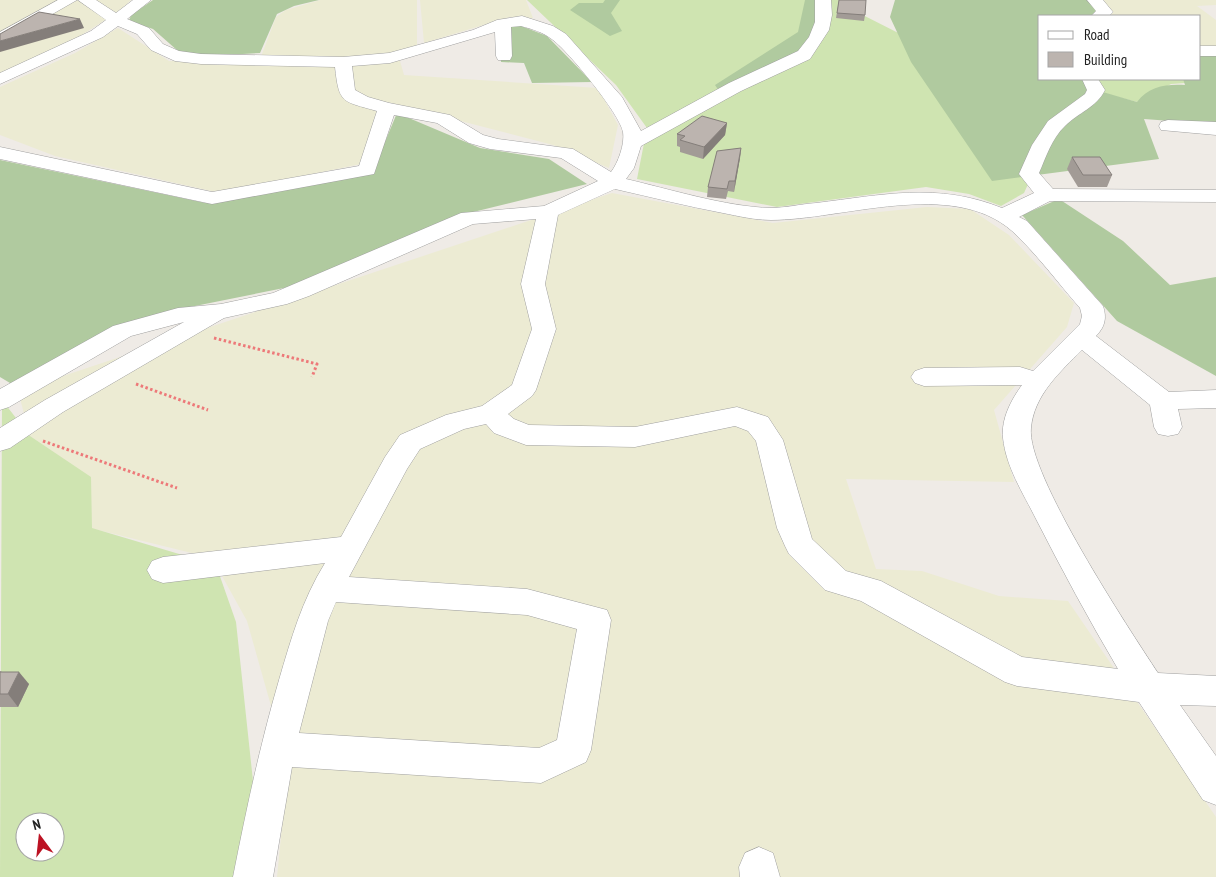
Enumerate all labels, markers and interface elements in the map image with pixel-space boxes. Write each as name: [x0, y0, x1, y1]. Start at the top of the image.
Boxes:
legend: [1038, 15, 1201, 80]
text: Road: [1084, 25, 1110, 44]
text: Building: [1084, 50, 1127, 69]
north arrow: [15, 812, 65, 862]
text: N: [31, 815, 43, 834]

